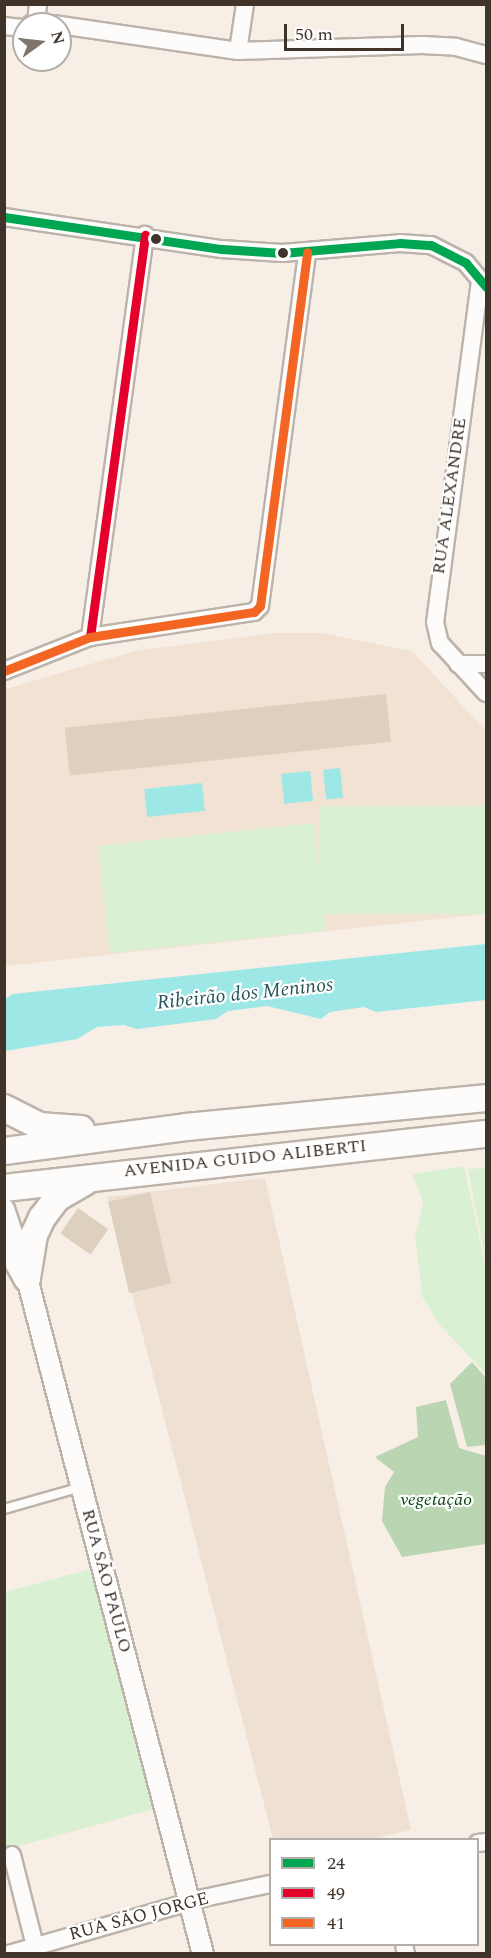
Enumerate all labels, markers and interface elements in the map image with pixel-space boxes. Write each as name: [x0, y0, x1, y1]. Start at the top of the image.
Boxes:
north arrow: [12, 12, 72, 72]
scale bar: [287, 12, 407, 50]
text: 50 m: [295, 21, 333, 48]
text: N: [44, 28, 71, 47]
unlabelled marker: [150, 233, 162, 245]
unlabelled marker: [277, 247, 289, 259]
street label: RUA ALEXANDRE: [428, 416, 472, 576]
water label: Ribeirão dos Meninos: [156, 973, 334, 1015]
street label: AVENIDA GUIDO ALIBERTI: [122, 1135, 368, 1183]
park label: vegetação: [400, 1489, 472, 1511]
street label: RUA SÃO PAULO: [76, 1507, 136, 1655]
legend: [269, 1838, 479, 1946]
text: 24: [327, 1850, 345, 1877]
text: 49: [327, 1880, 345, 1907]
street label: RUA SÃO JORGE: [67, 1888, 211, 1946]
text: 41: [327, 1910, 345, 1937]

